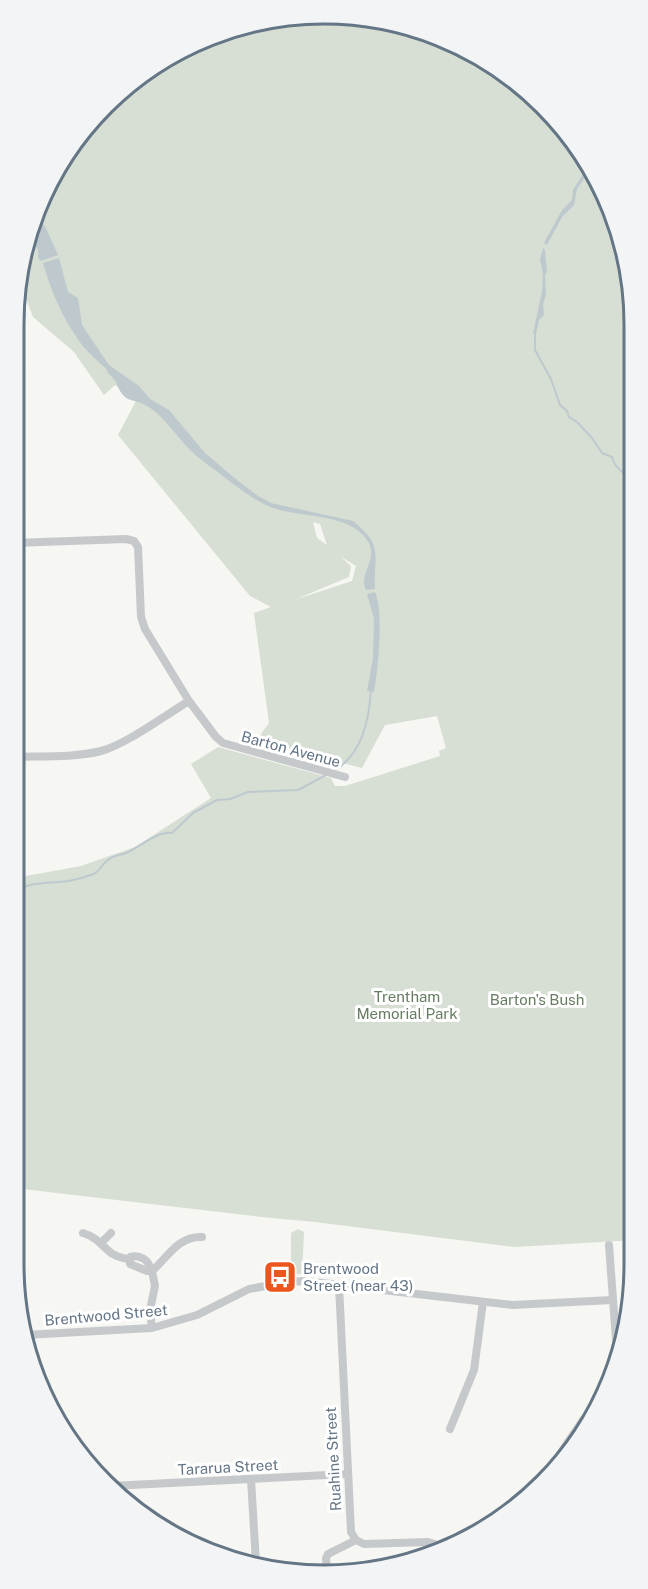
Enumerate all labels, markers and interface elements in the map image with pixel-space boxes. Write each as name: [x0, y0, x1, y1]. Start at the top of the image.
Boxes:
street label: Barton Avenue: [240, 728, 342, 770]
park label: Trentham Memorial Park: [356, 988, 458, 1022]
park label: Barton's Bush: [490, 991, 584, 1008]
bus stop icon: Brentwood Street (near 43): [262, 1259, 298, 1295]
place label: Brentwood Street (near 43): [303, 1260, 413, 1294]
street label: Brentwood Street: [44, 1301, 168, 1329]
street label: Ruahine Street: [322, 1406, 344, 1511]
street label: Tararua Street: [177, 1456, 279, 1478]

